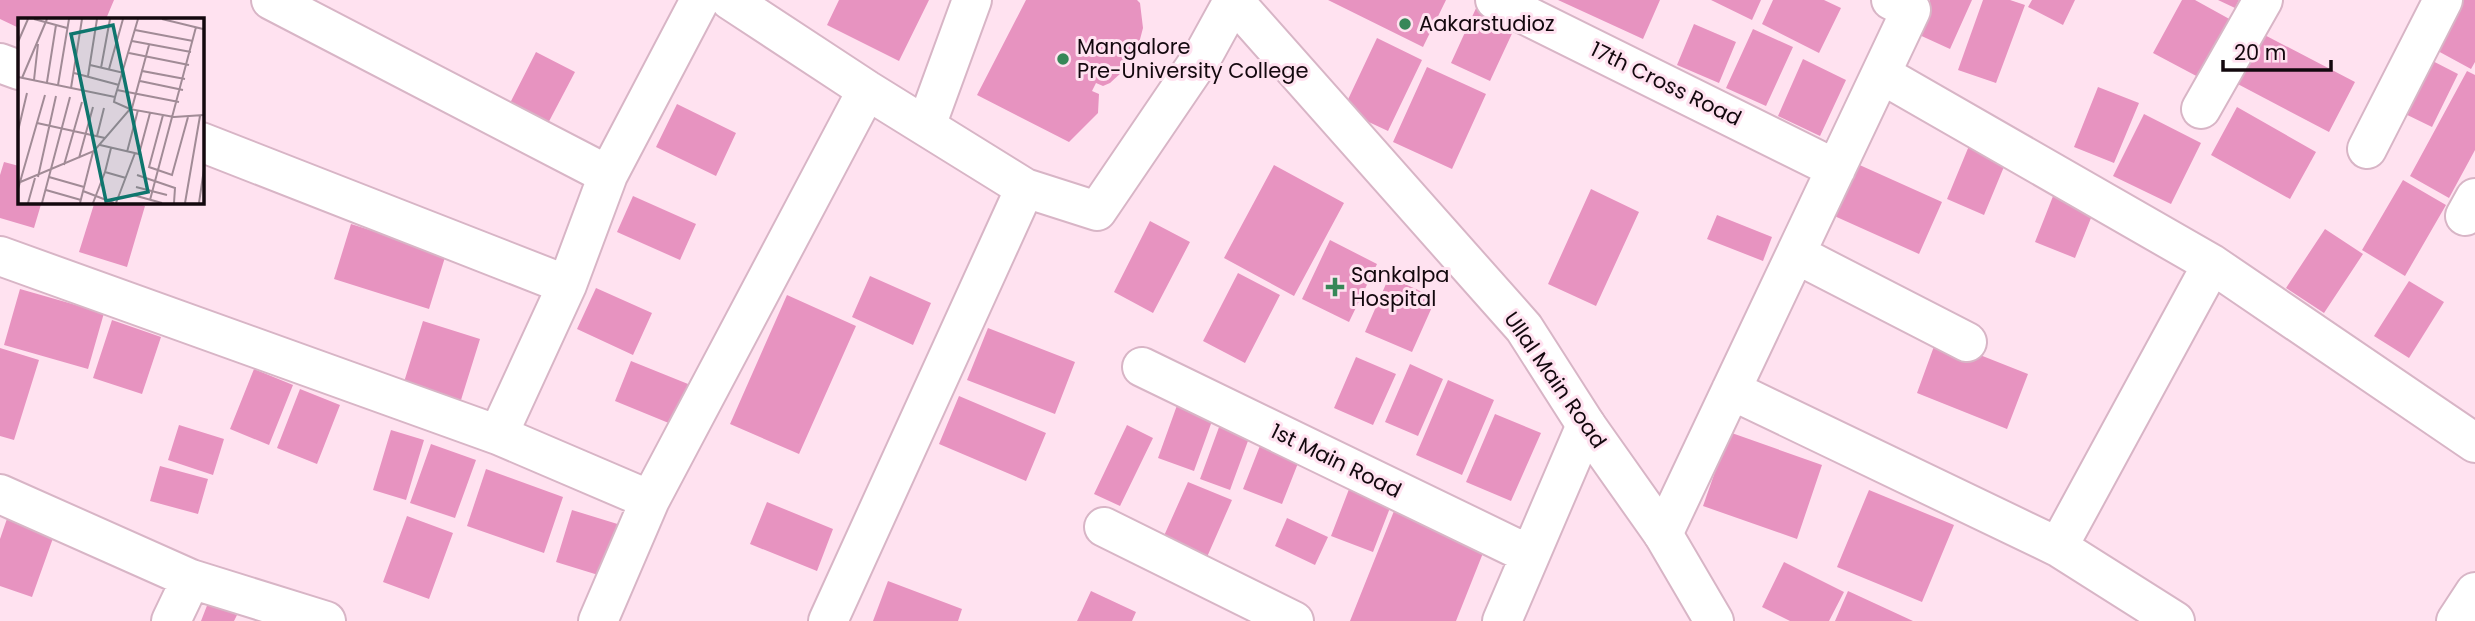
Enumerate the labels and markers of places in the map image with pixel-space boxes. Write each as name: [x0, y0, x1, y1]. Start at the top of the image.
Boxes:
place label: Aakarstudioz: [1419, 9, 1555, 38]
marker: Aakarstudioz: [1397, 16, 1413, 32]
place label: Mangalore Pre-University College: [1077, 32, 1308, 85]
marker: Mangalore Pre-University College: [1055, 51, 1071, 67]
place label: Sankalpa Hospital: [1351, 260, 1450, 313]
marker: Sankalpa Hospital: [1325, 277, 1345, 297]

